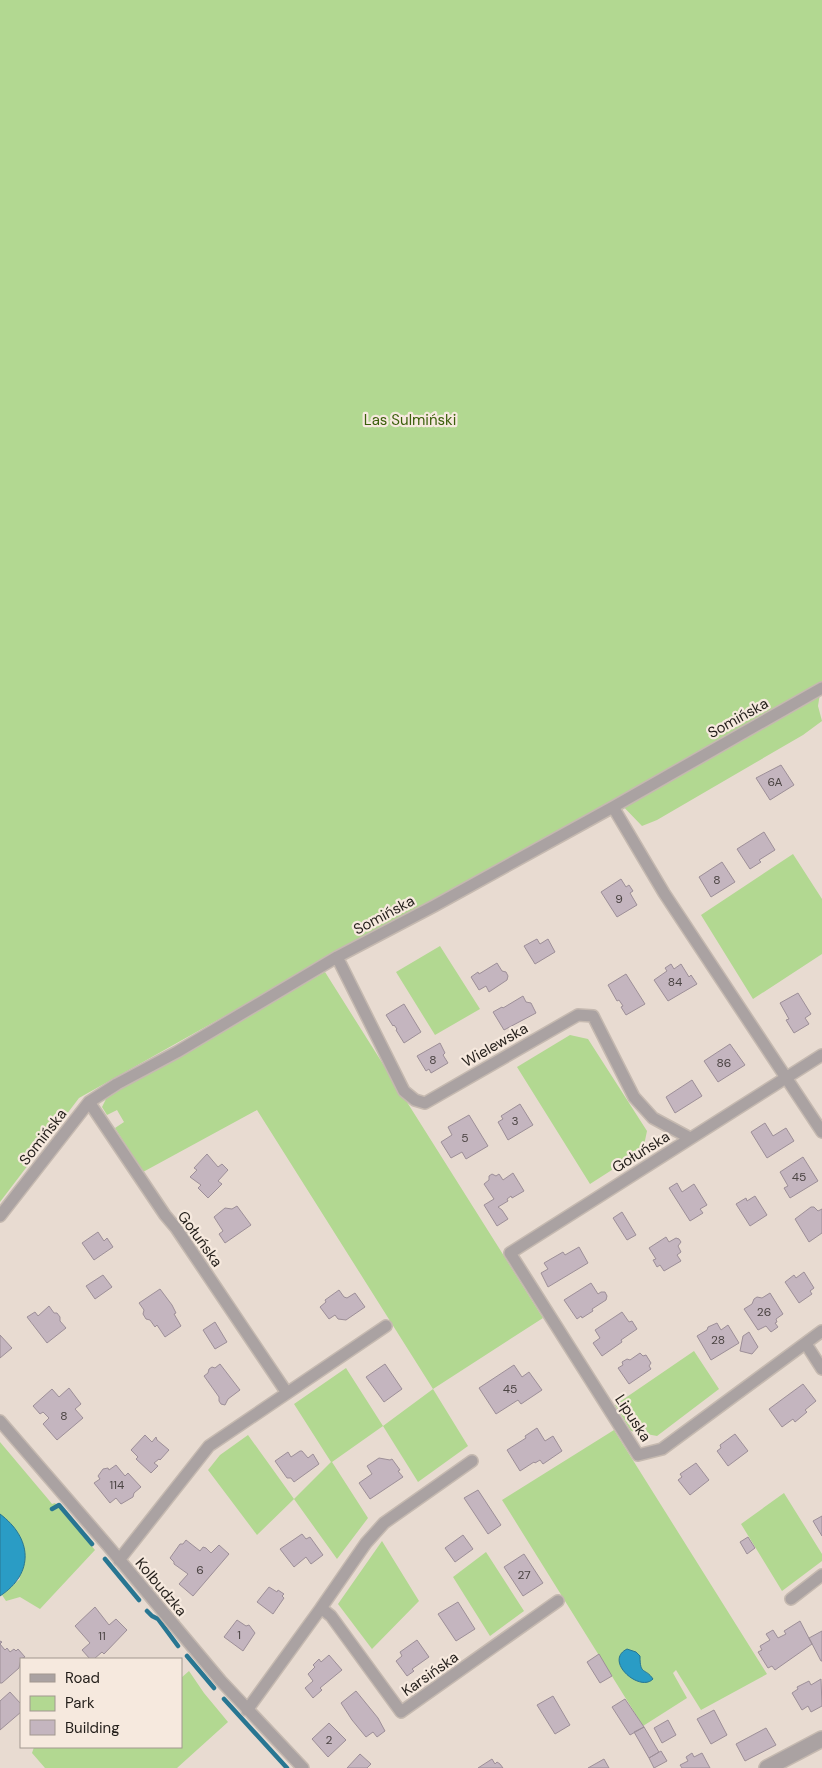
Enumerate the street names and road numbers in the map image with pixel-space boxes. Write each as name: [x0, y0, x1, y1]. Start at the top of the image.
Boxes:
street label: Somińska: [704, 693, 772, 743]
street label: Somińska: [350, 891, 418, 939]
street label: Wielewska: [458, 1018, 532, 1072]
street label: Somińska: [15, 1105, 71, 1169]
street label: Gołuńska: [608, 1126, 674, 1178]
street label: Gołuńska: [173, 1207, 227, 1271]
street label: Lipuska: [610, 1390, 656, 1446]
street label: Kolbudzka: [131, 1554, 191, 1620]
street label: Karsińska: [398, 1647, 462, 1701]

